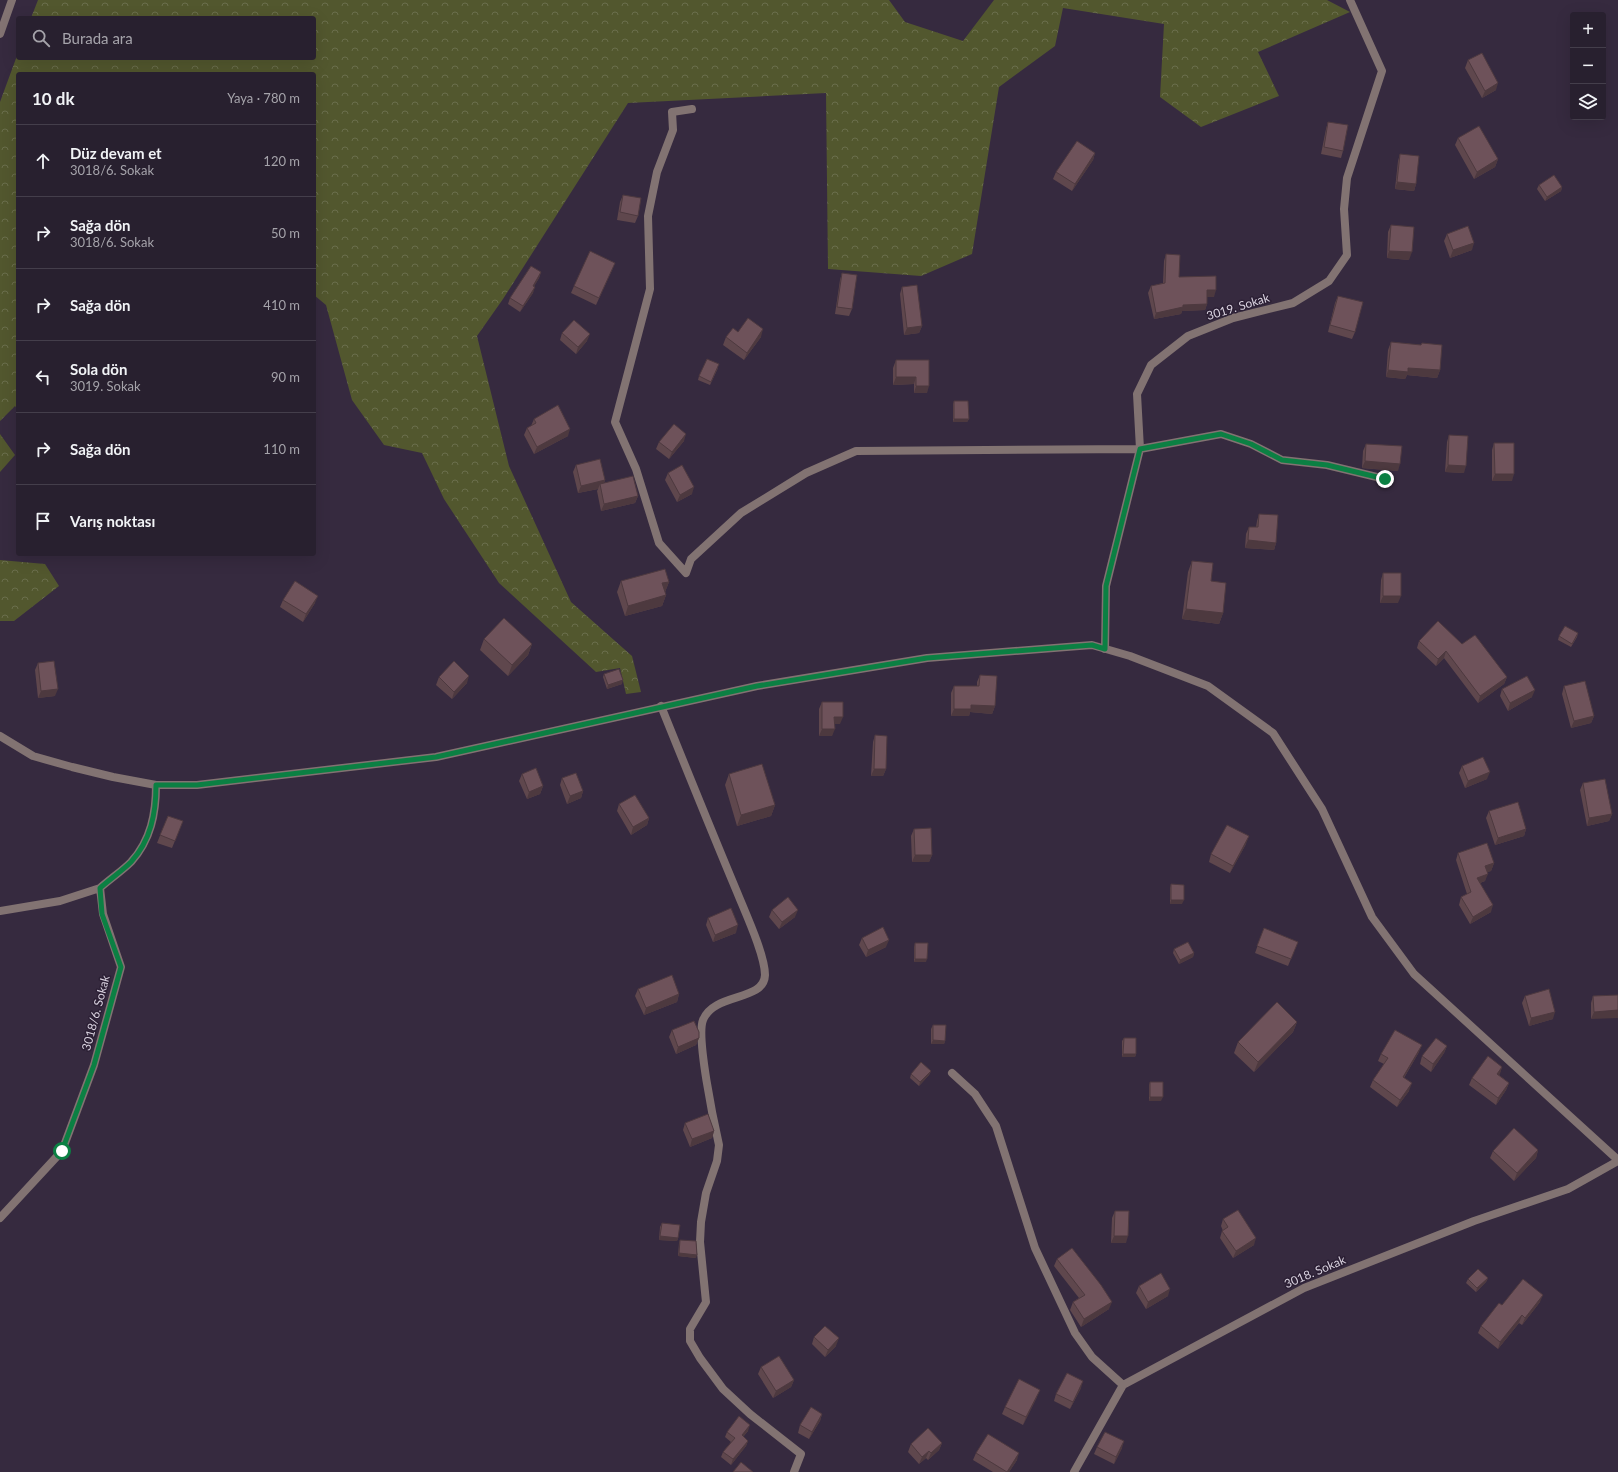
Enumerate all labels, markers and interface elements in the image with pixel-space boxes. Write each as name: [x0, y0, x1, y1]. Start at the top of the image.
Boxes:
map controls: [1570, 12, 1606, 120]
button: +: [1570, 12, 1606, 48]
search box: [16, 16, 316, 60]
icon: search: [30, 27, 52, 49]
text: Burada ara: [62, 29, 133, 47]
button: −: [1570, 48, 1606, 84]
button: layers: [1570, 84, 1606, 120]
text: 10 dk: [32, 88, 75, 109]
text: Yaya · 780 m: [227, 90, 300, 106]
text: Düz devam et: [70, 144, 162, 162]
icon: ahead: [32, 150, 54, 172]
text: 120 m: [263, 153, 300, 169]
text: 3018/6. Sokak: [70, 162, 154, 178]
text: Sağa dön: [70, 216, 131, 234]
icon: right: [32, 222, 54, 244]
text: 50 m: [271, 225, 300, 241]
text: 3018/6. Sokak: [70, 234, 154, 250]
street label: 3019. Sokak: [1204, 290, 1272, 323]
icon: right: [32, 294, 54, 316]
text: Sağa dön: [70, 296, 131, 314]
text: 410 m: [263, 297, 300, 313]
text: Sola dön: [70, 360, 127, 378]
icon: left: [32, 366, 54, 388]
text: 90 m: [271, 369, 300, 385]
text: 3019. Sokak: [70, 378, 141, 394]
icon: right: [32, 438, 54, 460]
text: Sağa dön: [70, 440, 131, 458]
text: 110 m: [263, 441, 300, 457]
route end: [1376, 470, 1394, 488]
icon: arrive: [32, 510, 54, 532]
text: Varış noktası: [70, 512, 155, 530]
street label: 3018/6. Sokak: [78, 973, 113, 1052]
route start: [53, 1142, 71, 1160]
street label: 3018. Sokak: [1282, 1252, 1349, 1291]

